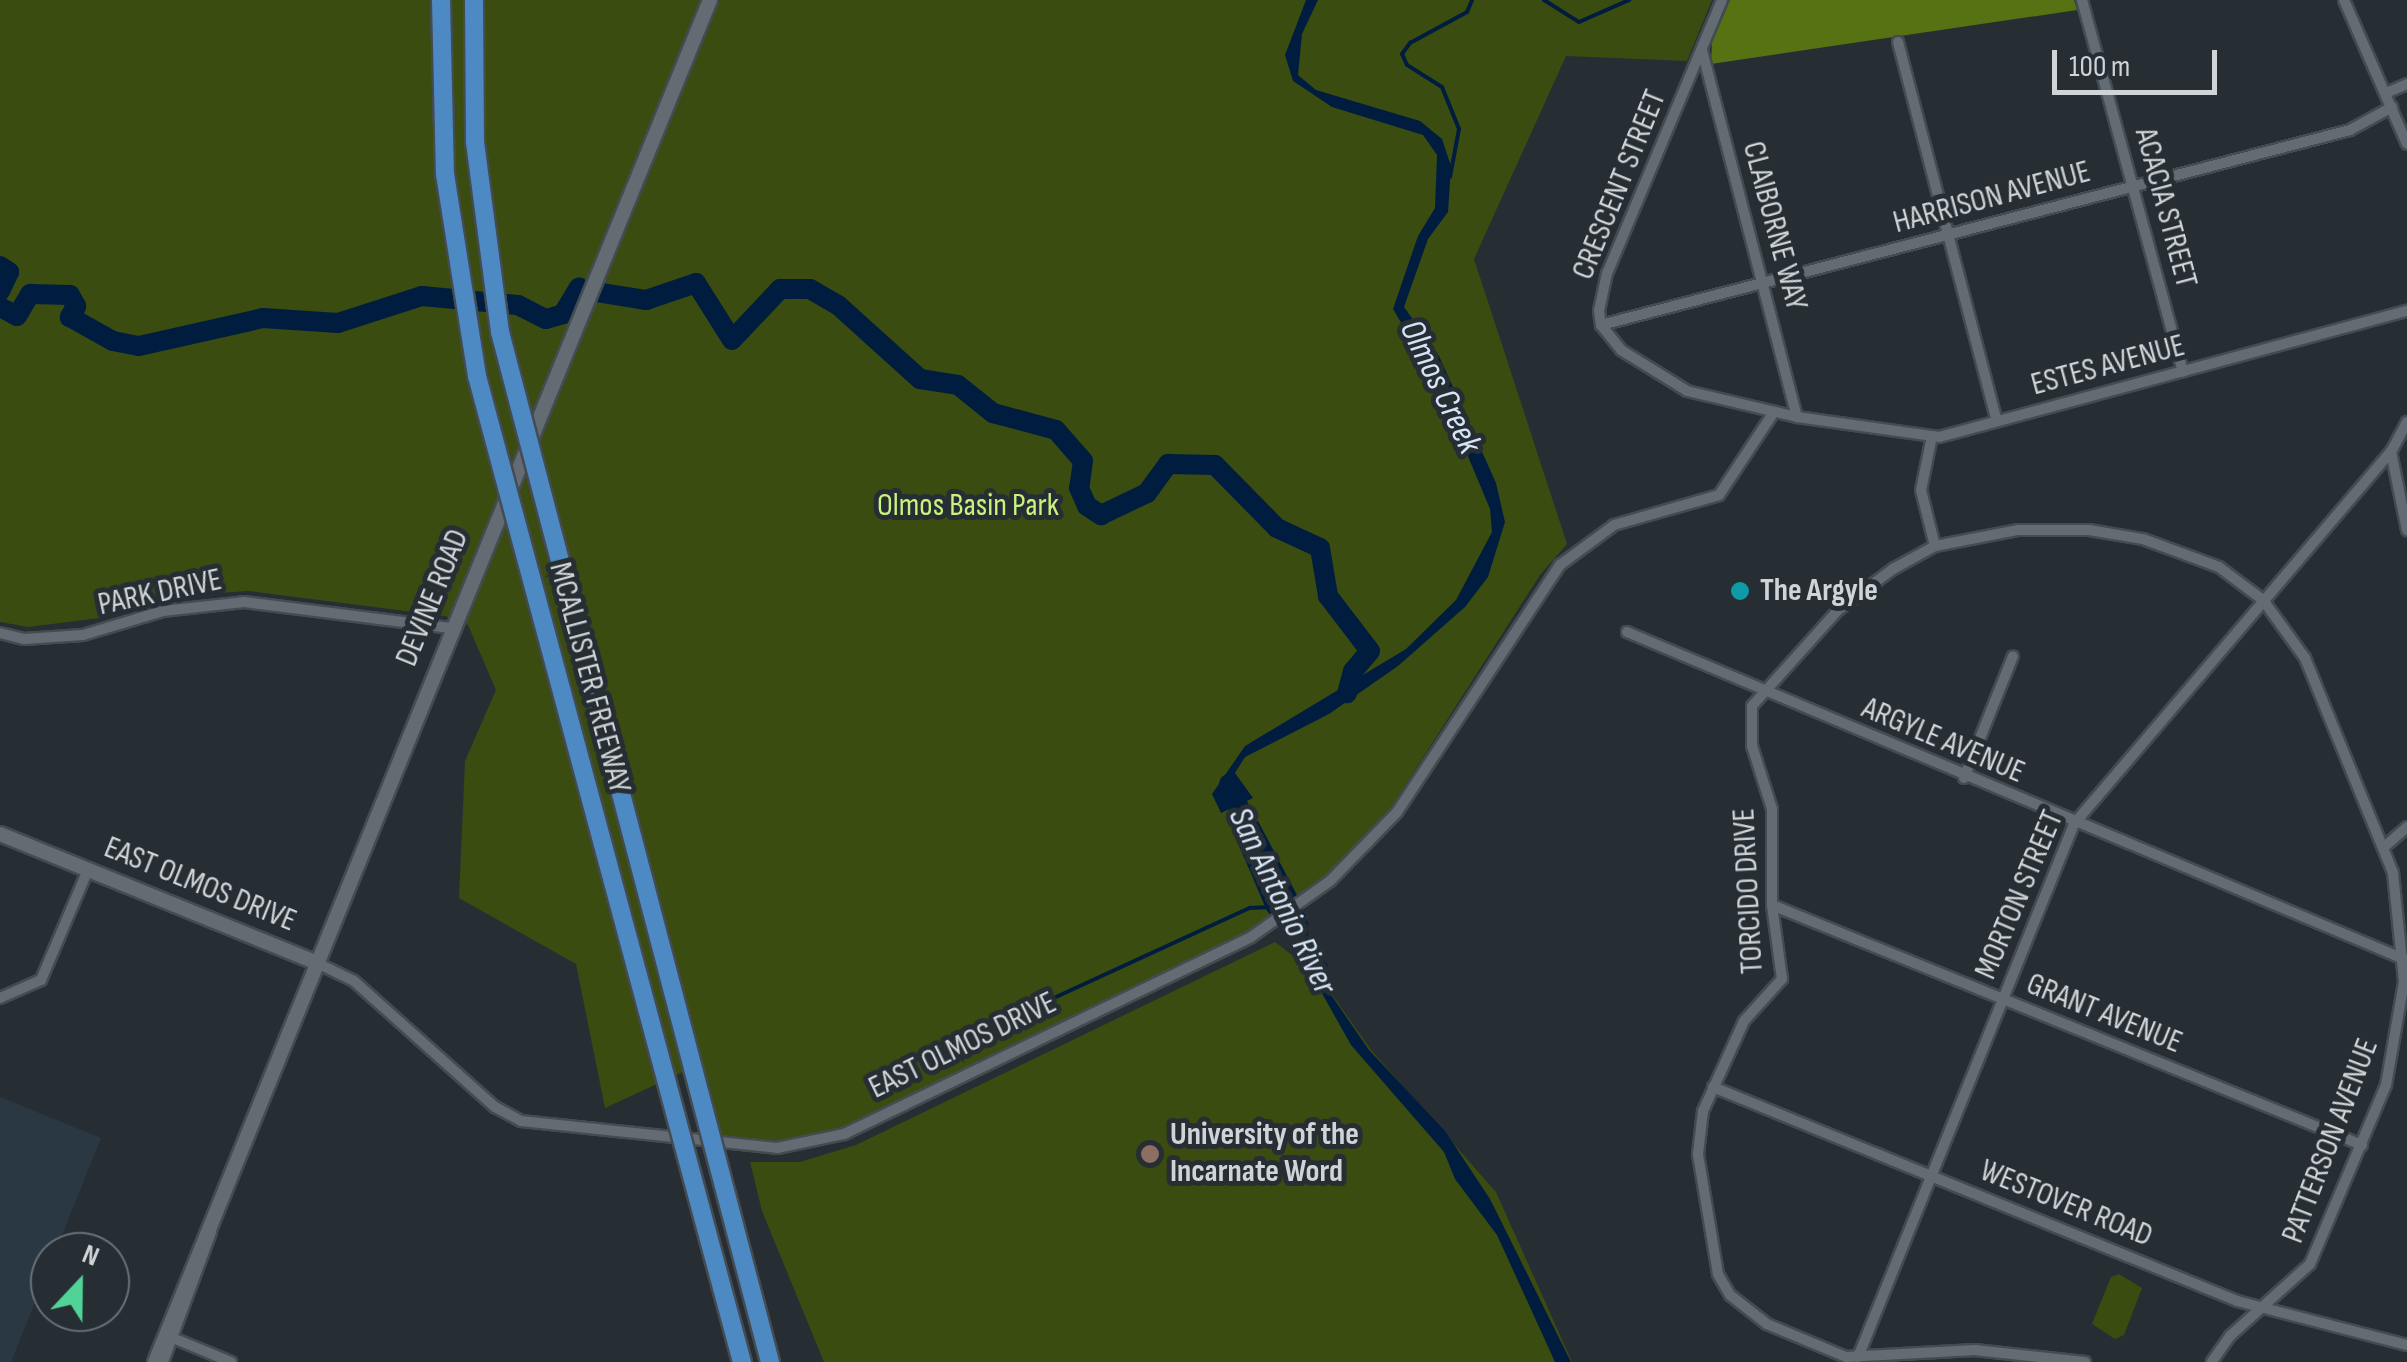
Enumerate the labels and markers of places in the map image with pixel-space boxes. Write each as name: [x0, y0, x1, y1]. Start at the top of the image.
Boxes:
place label: The Argyle: [1760, 572, 1878, 610]
marker: The Argyle: [1729, 580, 1751, 602]
place label: University of the Incarnate Word: [1170, 1117, 1359, 1192]
marker: University of the Incarnate Word: [1139, 1143, 1161, 1165]

